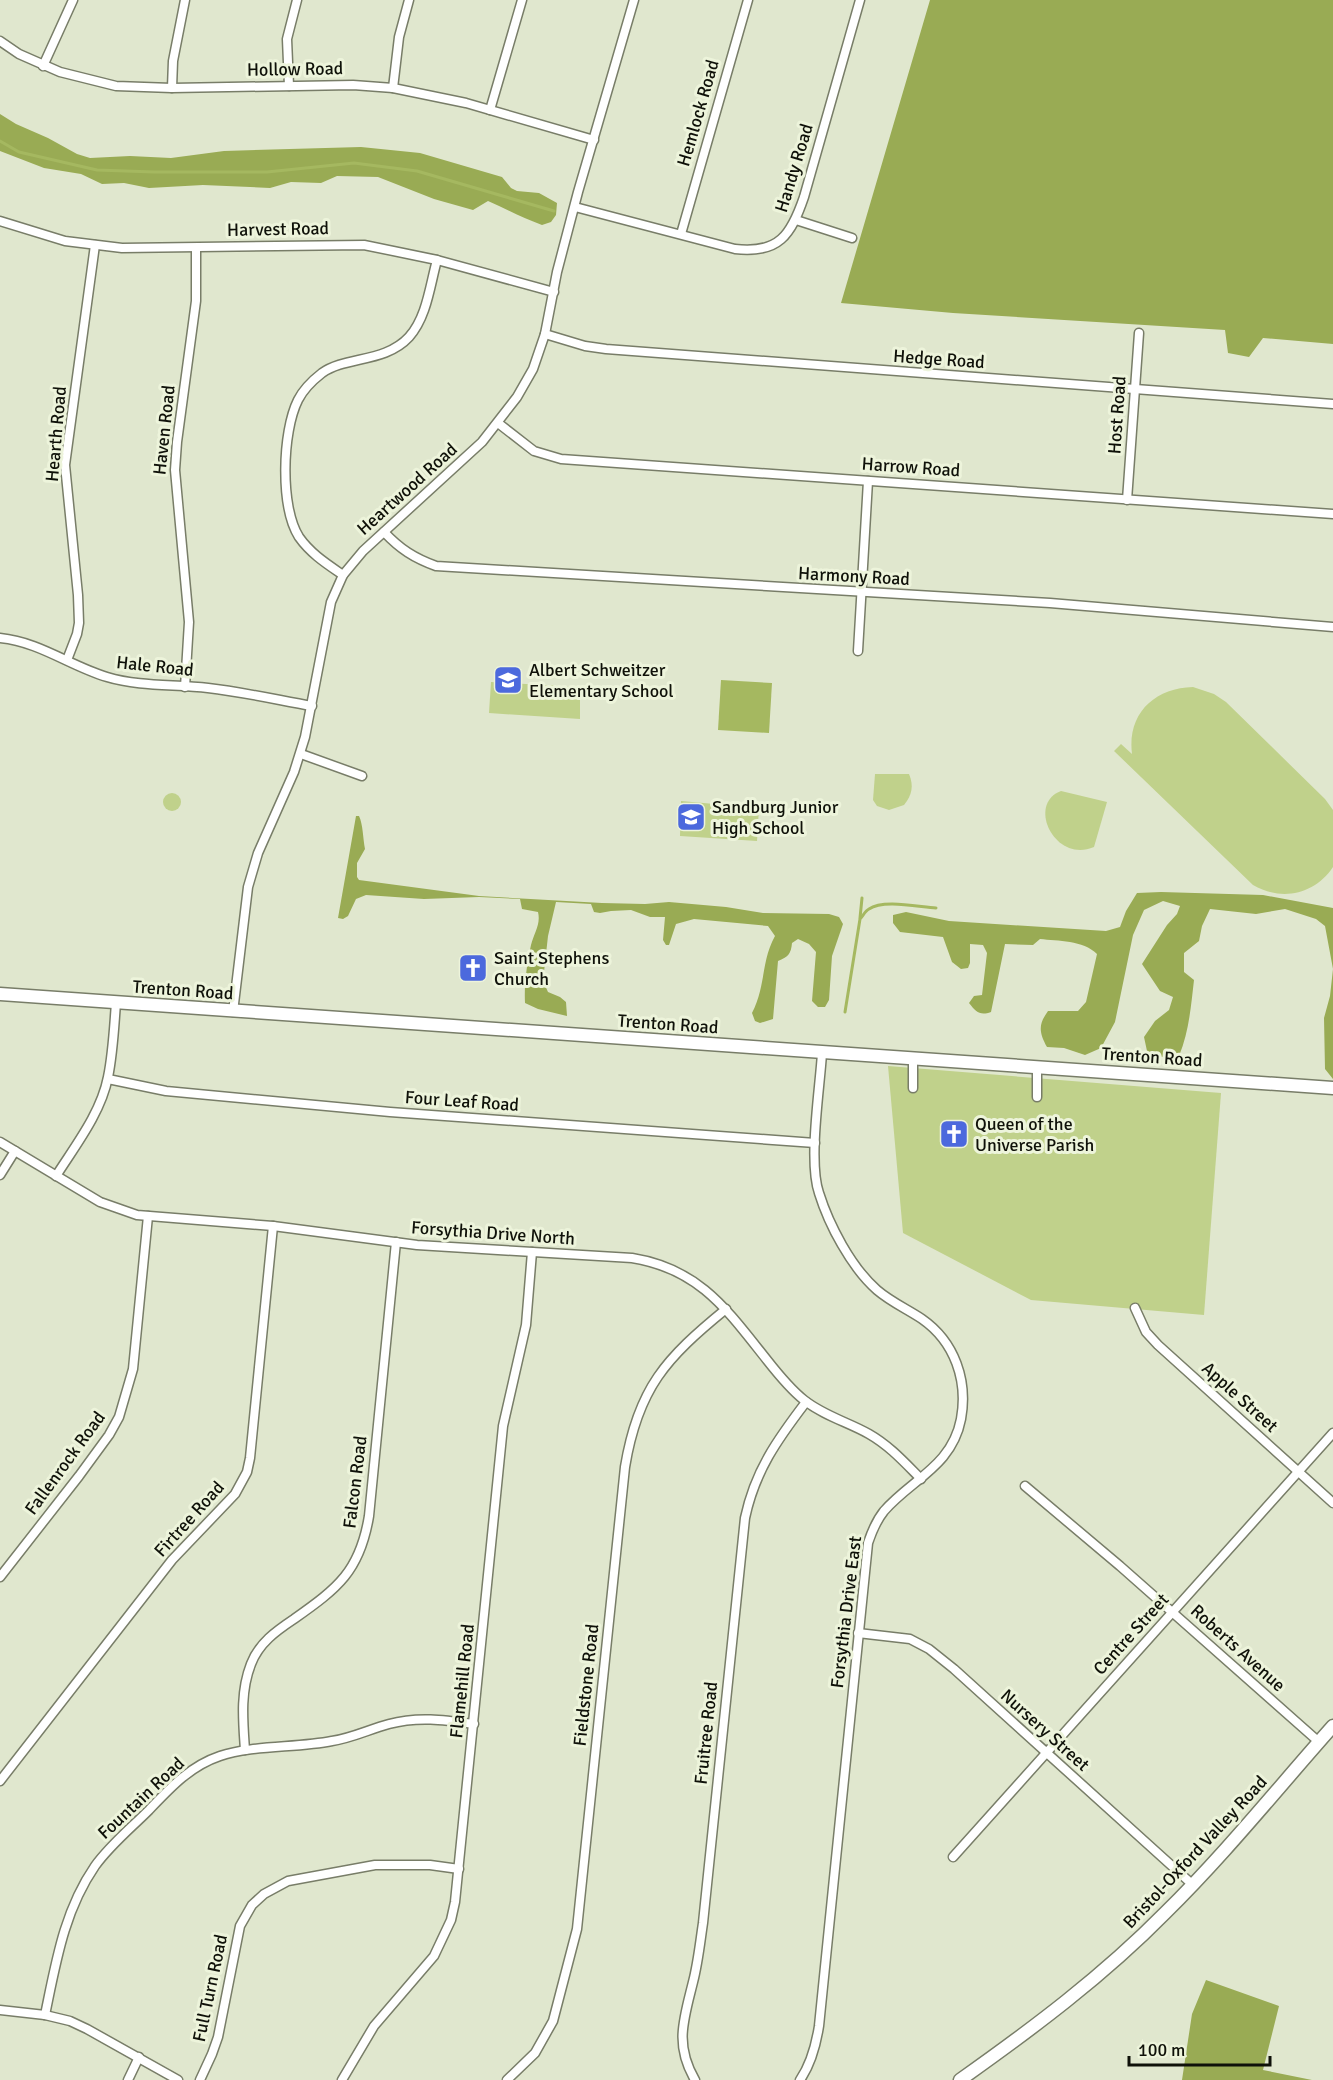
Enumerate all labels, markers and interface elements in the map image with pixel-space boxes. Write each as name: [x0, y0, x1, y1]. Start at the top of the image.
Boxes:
street label: Hollow Road: [247, 57, 343, 81]
street label: Hemlock Road: [672, 57, 724, 169]
street label: Handy Road: [770, 121, 818, 215]
street label: Harvest Road: [227, 217, 329, 241]
street label: Hedge Road: [892, 345, 986, 373]
street label: Host Road: [1103, 375, 1131, 455]
street label: Haven Road: [148, 384, 180, 476]
street label: Hearth Road: [41, 385, 71, 483]
street label: Heartwood Road: [352, 438, 462, 540]
street label: Harrow Road: [861, 453, 961, 481]
street label: Harmony Road: [797, 562, 911, 590]
street label: Hale Road: [115, 651, 195, 681]
place label: Albert Schweitzer Elementary School: [529, 659, 674, 702]
school or university icon: Albert Schweitzer Elementary School: [492, 664, 524, 696]
place label: Sandburg Junior High School: [712, 796, 839, 839]
school or university icon: Sandburg Junior High School: [675, 801, 707, 833]
place label: Saint Stephens Church: [494, 947, 609, 990]
church icon: Saint Stephens Church: [457, 952, 489, 984]
street label: Trenton Road: [132, 976, 234, 1004]
street label: Trenton Road: [617, 1010, 719, 1038]
street label: Trenton Road: [1101, 1043, 1203, 1071]
street label: Four Leaf Road: [404, 1086, 520, 1116]
place label: Queen of the Universe Parish: [975, 1113, 1094, 1156]
church icon: Queen of the Universe Parish: [938, 1118, 970, 1150]
street label: Forsythia Drive North: [410, 1216, 576, 1250]
street label: Apple Street: [1197, 1357, 1283, 1437]
street label: Fallenrock Road: [20, 1407, 110, 1519]
street label: Falcon Road: [338, 1434, 372, 1530]
street label: Firtree Road: [149, 1477, 229, 1561]
street label: Forsythia Drive East: [826, 1535, 866, 1689]
street label: Centre Street: [1089, 1589, 1173, 1679]
street label: Roberts Avenue: [1186, 1600, 1290, 1696]
street label: Flamehill Road: [445, 1623, 479, 1739]
street label: Fieldstone Road: [569, 1623, 603, 1747]
street label: Fruitree Road: [690, 1681, 722, 1785]
street label: Nursery Street: [996, 1684, 1094, 1776]
street label: Fountain Road: [93, 1752, 189, 1844]
street label: Bristol-Oxford Valley Road: [1118, 1771, 1272, 1933]
street label: Full Turn Road: [188, 1932, 232, 2044]
scale bar: [1129, 2029, 1270, 2067]
text: 100 m: [1138, 2039, 1185, 2061]

